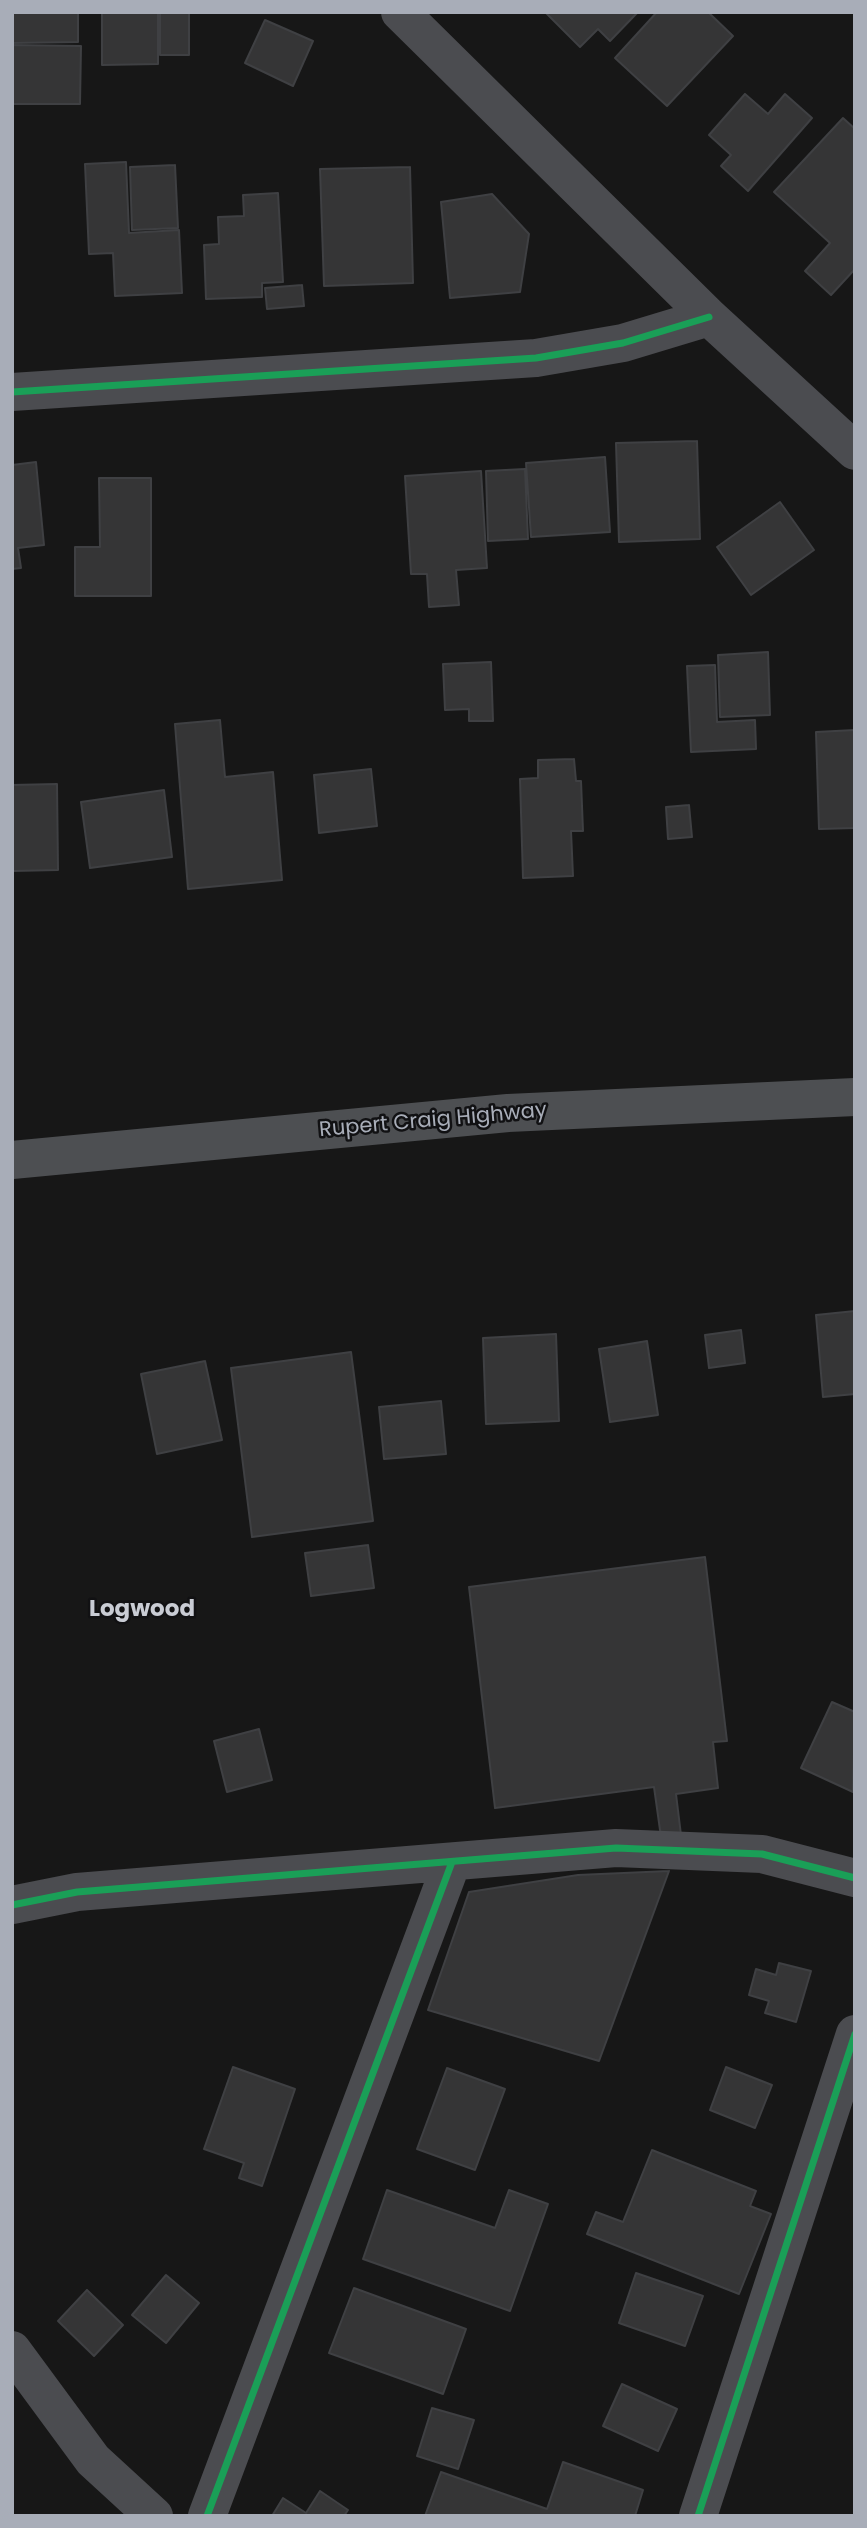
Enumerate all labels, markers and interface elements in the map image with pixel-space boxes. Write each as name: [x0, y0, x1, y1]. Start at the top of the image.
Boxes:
street label: Rupert Craig Highway: [318, 1098, 548, 1144]
district label: Logwood: [89, 1596, 195, 1624]

